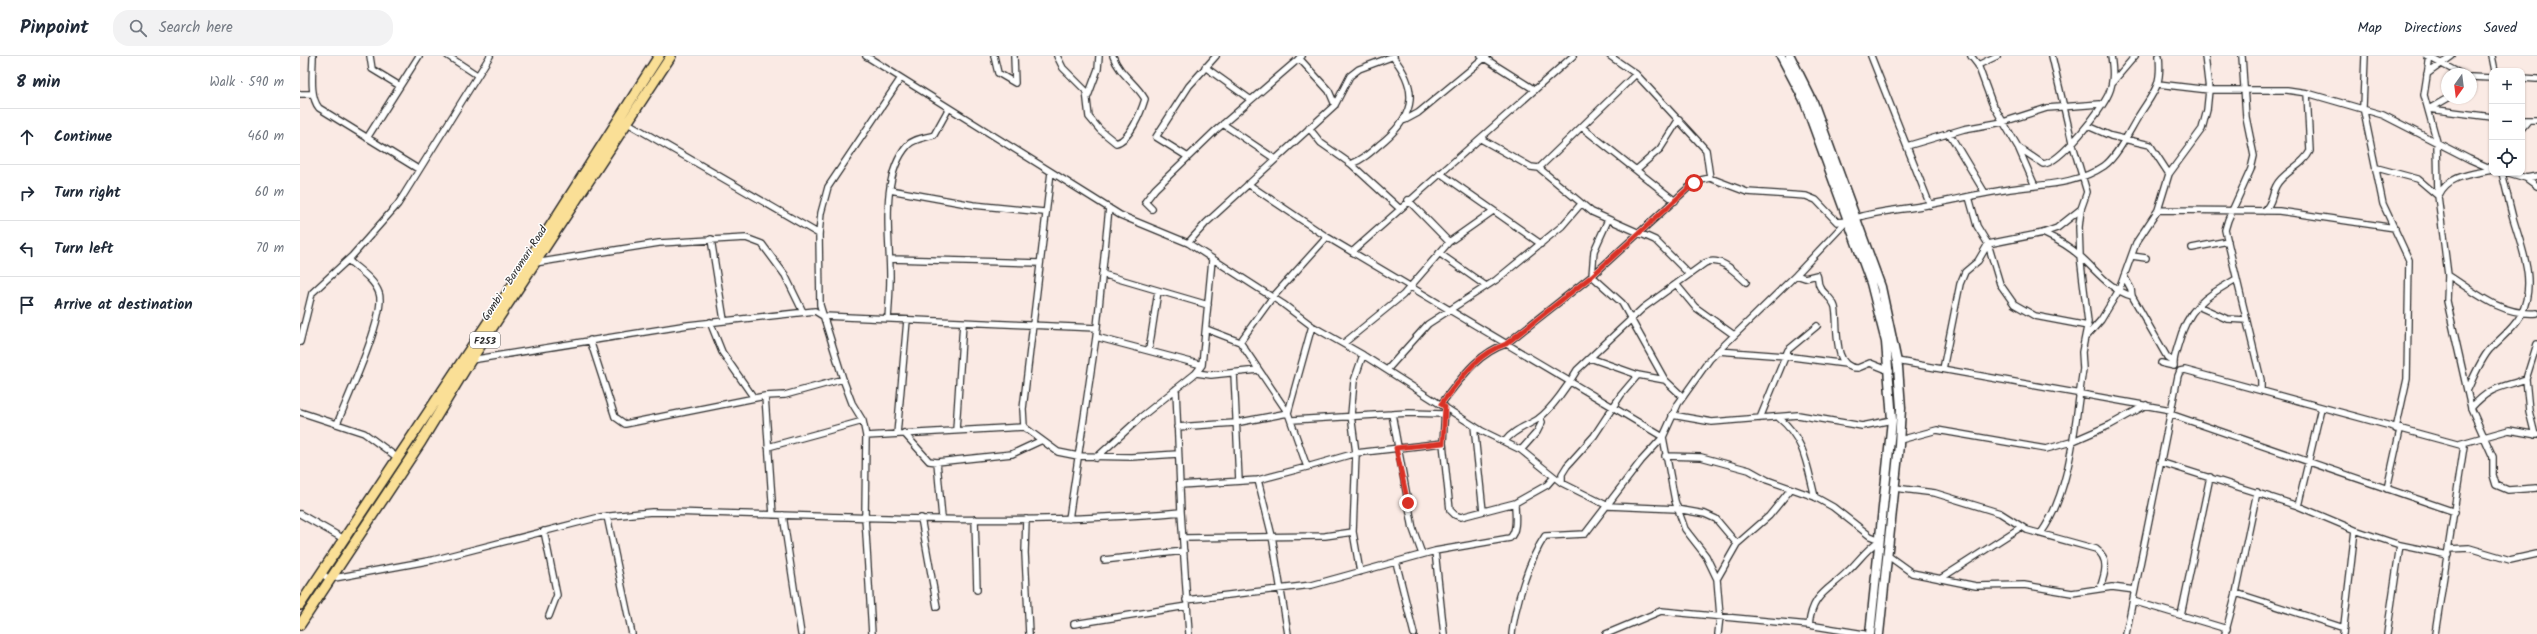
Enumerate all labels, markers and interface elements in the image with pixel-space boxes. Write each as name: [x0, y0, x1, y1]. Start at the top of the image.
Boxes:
search box: [113, 10, 393, 46]
text: Pinpoint: [20, 13, 89, 43]
text: Search here: [159, 16, 233, 40]
icon: search: [127, 17, 149, 39]
text: Map: [2357, 17, 2382, 39]
text: Directions: [2404, 17, 2462, 39]
text: Saved: [2484, 17, 2517, 39]
north arrow: [2441, 68, 2477, 104]
map controls: [2489, 68, 2525, 176]
button: +: [2489, 68, 2525, 104]
text: 8 min: [16, 69, 60, 96]
text: Walk · 590 m: [210, 72, 284, 93]
button: −: [2489, 104, 2525, 140]
text: Continue: [54, 125, 112, 149]
icon: ahead: [16, 126, 38, 148]
text: 460 m: [248, 126, 284, 147]
button: locate: [2489, 140, 2525, 176]
route start: [1685, 174, 1703, 192]
text: Turn right: [54, 181, 121, 205]
icon: right: [16, 182, 38, 204]
text: 60 m: [255, 182, 284, 203]
street label: Gombi - Baromari Road: [477, 222, 553, 325]
text: Turn left: [54, 237, 114, 261]
icon: left: [16, 238, 38, 260]
text: 70 m: [256, 238, 284, 259]
text: Arrive at destination: [54, 293, 193, 317]
icon: arrive: [16, 294, 38, 316]
road number: F253: [470, 332, 500, 348]
route end: [1399, 494, 1417, 512]

